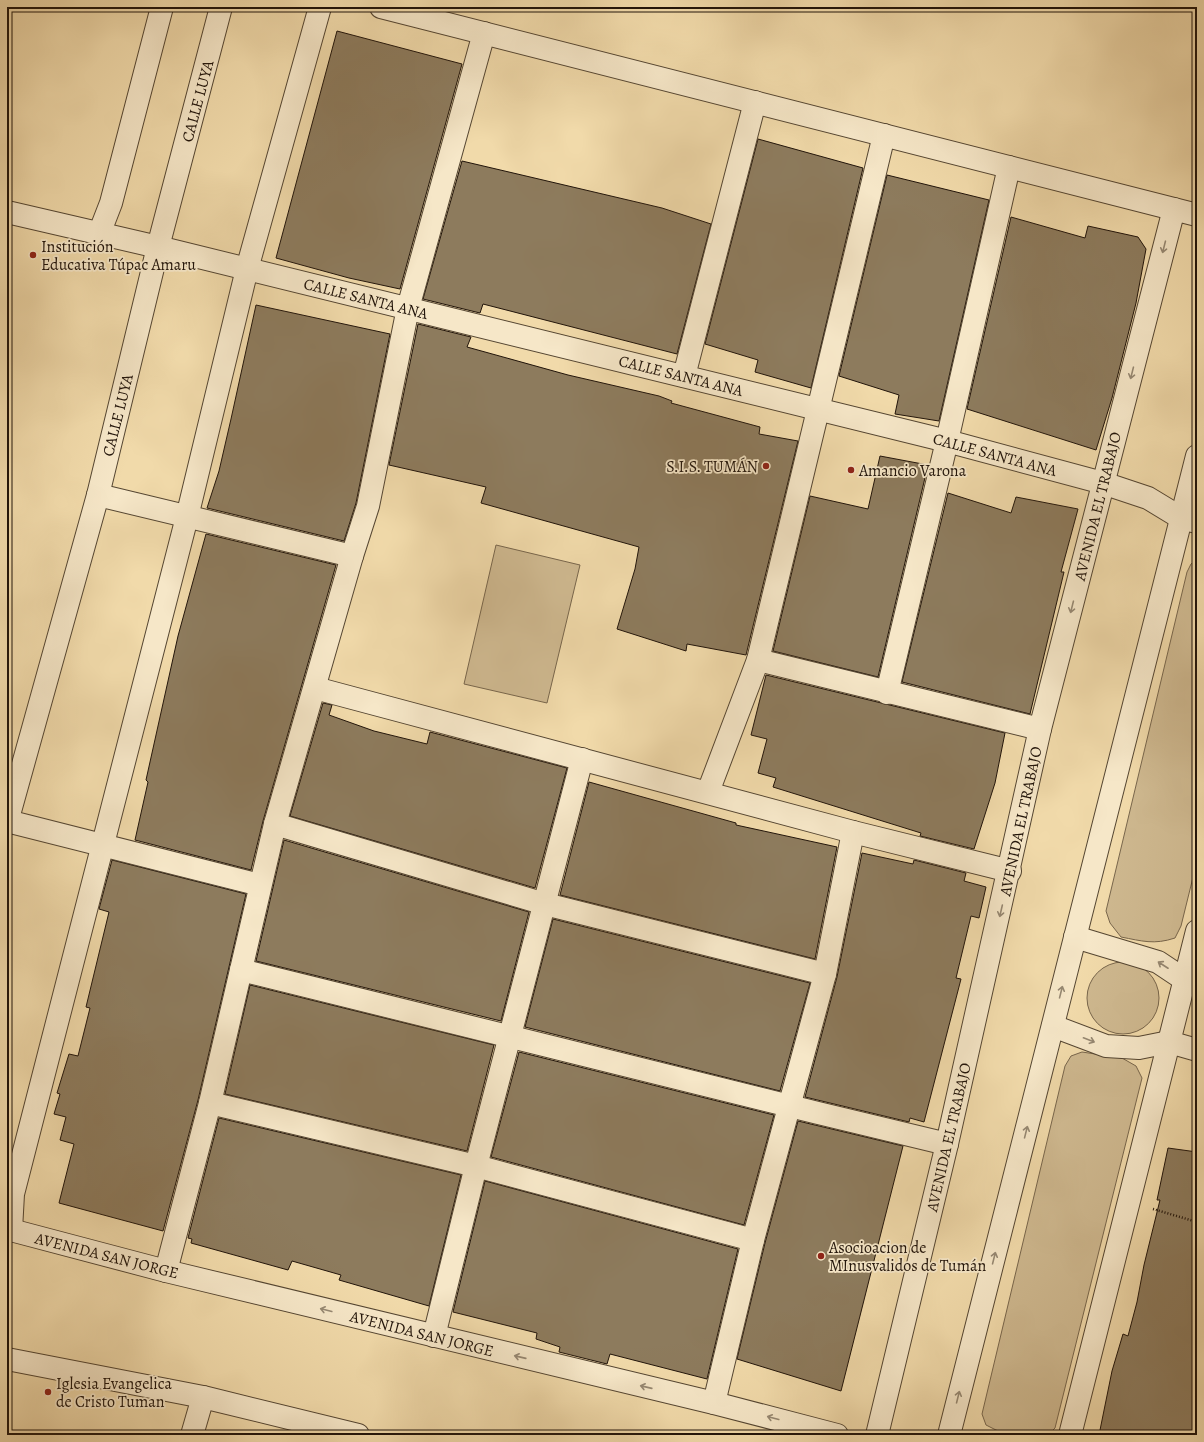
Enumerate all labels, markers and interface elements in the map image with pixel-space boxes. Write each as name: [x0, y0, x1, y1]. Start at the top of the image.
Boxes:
street label: CALLE LUYA: [176, 57, 220, 145]
place label: Institución Educativa Túpac Amaru: [41, 236, 196, 276]
one-way arrow: [1160, 240, 1167, 253]
marker: Institución Educativa Túpac Amaru: [28, 250, 38, 260]
street label: CALLE SANTA ANA: [301, 273, 431, 325]
street label: CALLE SANTA ANA: [616, 350, 746, 402]
one-way arrow: [1127, 366, 1135, 379]
street label: CALLE LUYA: [97, 371, 139, 459]
street label: CALLE SANTA ANA: [930, 428, 1060, 482]
street label: AVENIDA EL TRABAJO: [1069, 430, 1127, 584]
place label: S.I.S. TUMÁN: [666, 456, 758, 478]
place label: Amancio Varona: [858, 460, 967, 482]
marker: S.I.S. TUMÁN: [761, 461, 771, 471]
marker: Amancio Varona: [846, 465, 856, 475]
one-way arrow: [1067, 600, 1075, 613]
street label: AVENIDA EL TRABAJO: [994, 744, 1048, 899]
one-way arrow: [996, 904, 1004, 917]
one-way arrow: [1158, 961, 1169, 969]
one-way arrow: [1058, 986, 1066, 999]
one-way arrow: [1083, 1036, 1095, 1044]
street label: AVENIDA EL TRABAJO: [921, 1061, 977, 1215]
one-way arrow: [1023, 1125, 1030, 1138]
street label: AVENIDA SAN JORGE: [32, 1227, 181, 1284]
place label: Asocioacion de MInusvalidos de Tumán: [828, 1237, 987, 1277]
marker: Asocioacion de MInusvalidos de Tumán: [816, 1251, 826, 1261]
one-way arrow: [991, 1251, 998, 1264]
one-way arrow: [319, 1305, 332, 1313]
street label: AVENIDA SAN JORGE: [347, 1305, 496, 1362]
one-way arrow: [514, 1352, 527, 1360]
place label: Iglesia Evangelica de Cristo Tuman: [56, 1373, 172, 1413]
one-way arrow: [640, 1382, 653, 1390]
marker: Iglesia Evangelica de Cristo Tuman: [43, 1387, 53, 1397]
one-way arrow: [955, 1391, 963, 1404]
one-way arrow: [766, 1414, 779, 1421]

